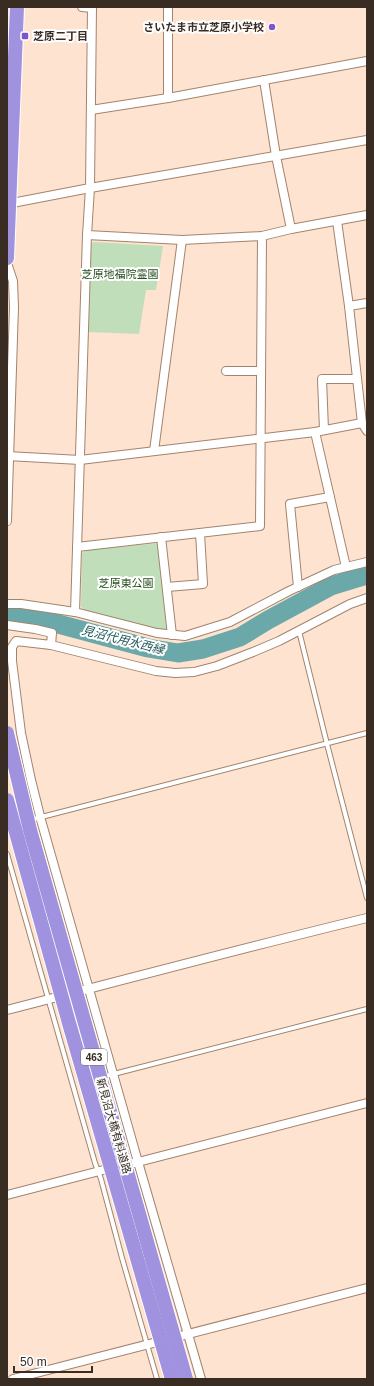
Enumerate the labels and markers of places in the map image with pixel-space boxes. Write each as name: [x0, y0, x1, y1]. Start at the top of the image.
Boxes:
place label: さいたま市立芝原小学校: [143, 21, 264, 33]
marker: さいたま市立芝原小学校: [267, 22, 277, 32]
place label: 芝原二丁目: [33, 30, 88, 42]
marker: 芝原二丁目: [20, 31, 30, 41]

